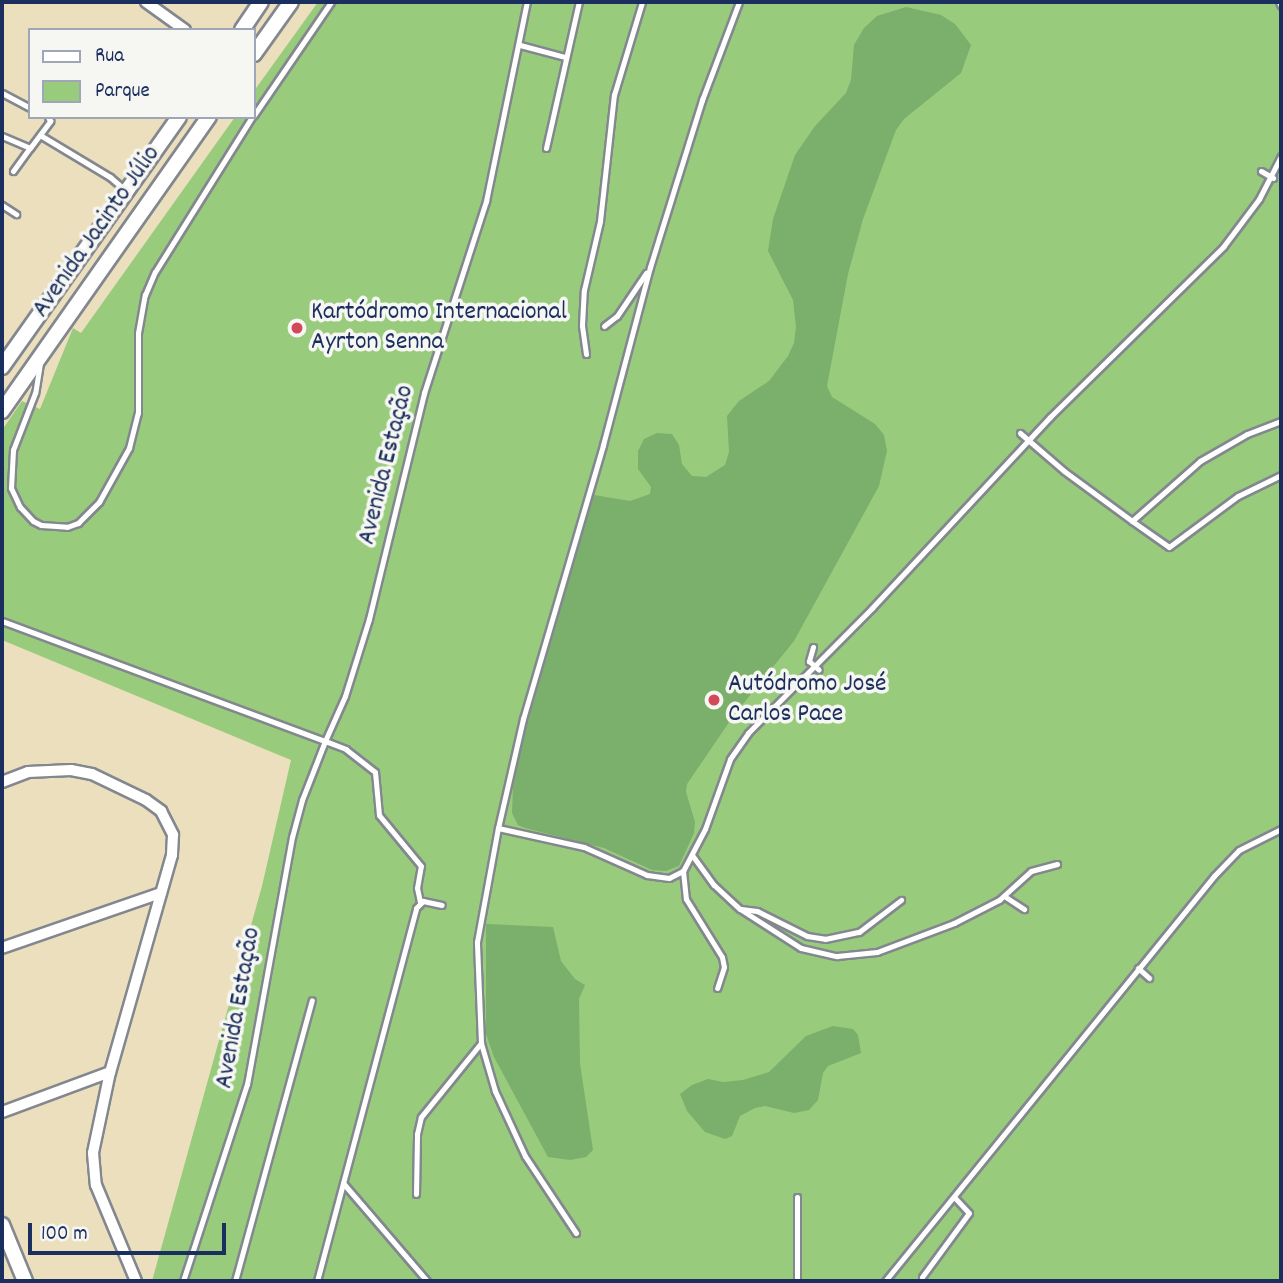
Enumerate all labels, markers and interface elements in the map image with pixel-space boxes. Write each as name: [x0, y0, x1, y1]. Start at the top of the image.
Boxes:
legend: [28, 28, 256, 119]
text: Rua: [95, 42, 124, 72]
text: Parque: [95, 77, 150, 107]
street label: Avenida Jacinto Júlio: [26, 140, 168, 324]
place label: Kartódromo Internacional Ayrton Senna: [311, 297, 567, 358]
marker: Kartódromo Internacional Ayrton Senna: [289, 320, 305, 336]
street label: Avenida Estação: [352, 382, 422, 548]
place label: Autódromo José Carlos Pace: [728, 669, 887, 730]
marker: Autódromo José Carlos Pace: [706, 692, 722, 708]
street label: Avenida Estação: [209, 925, 269, 1091]
scale bar: [32, 1210, 229, 1254]
text: 100 m: [41, 1220, 88, 1250]

